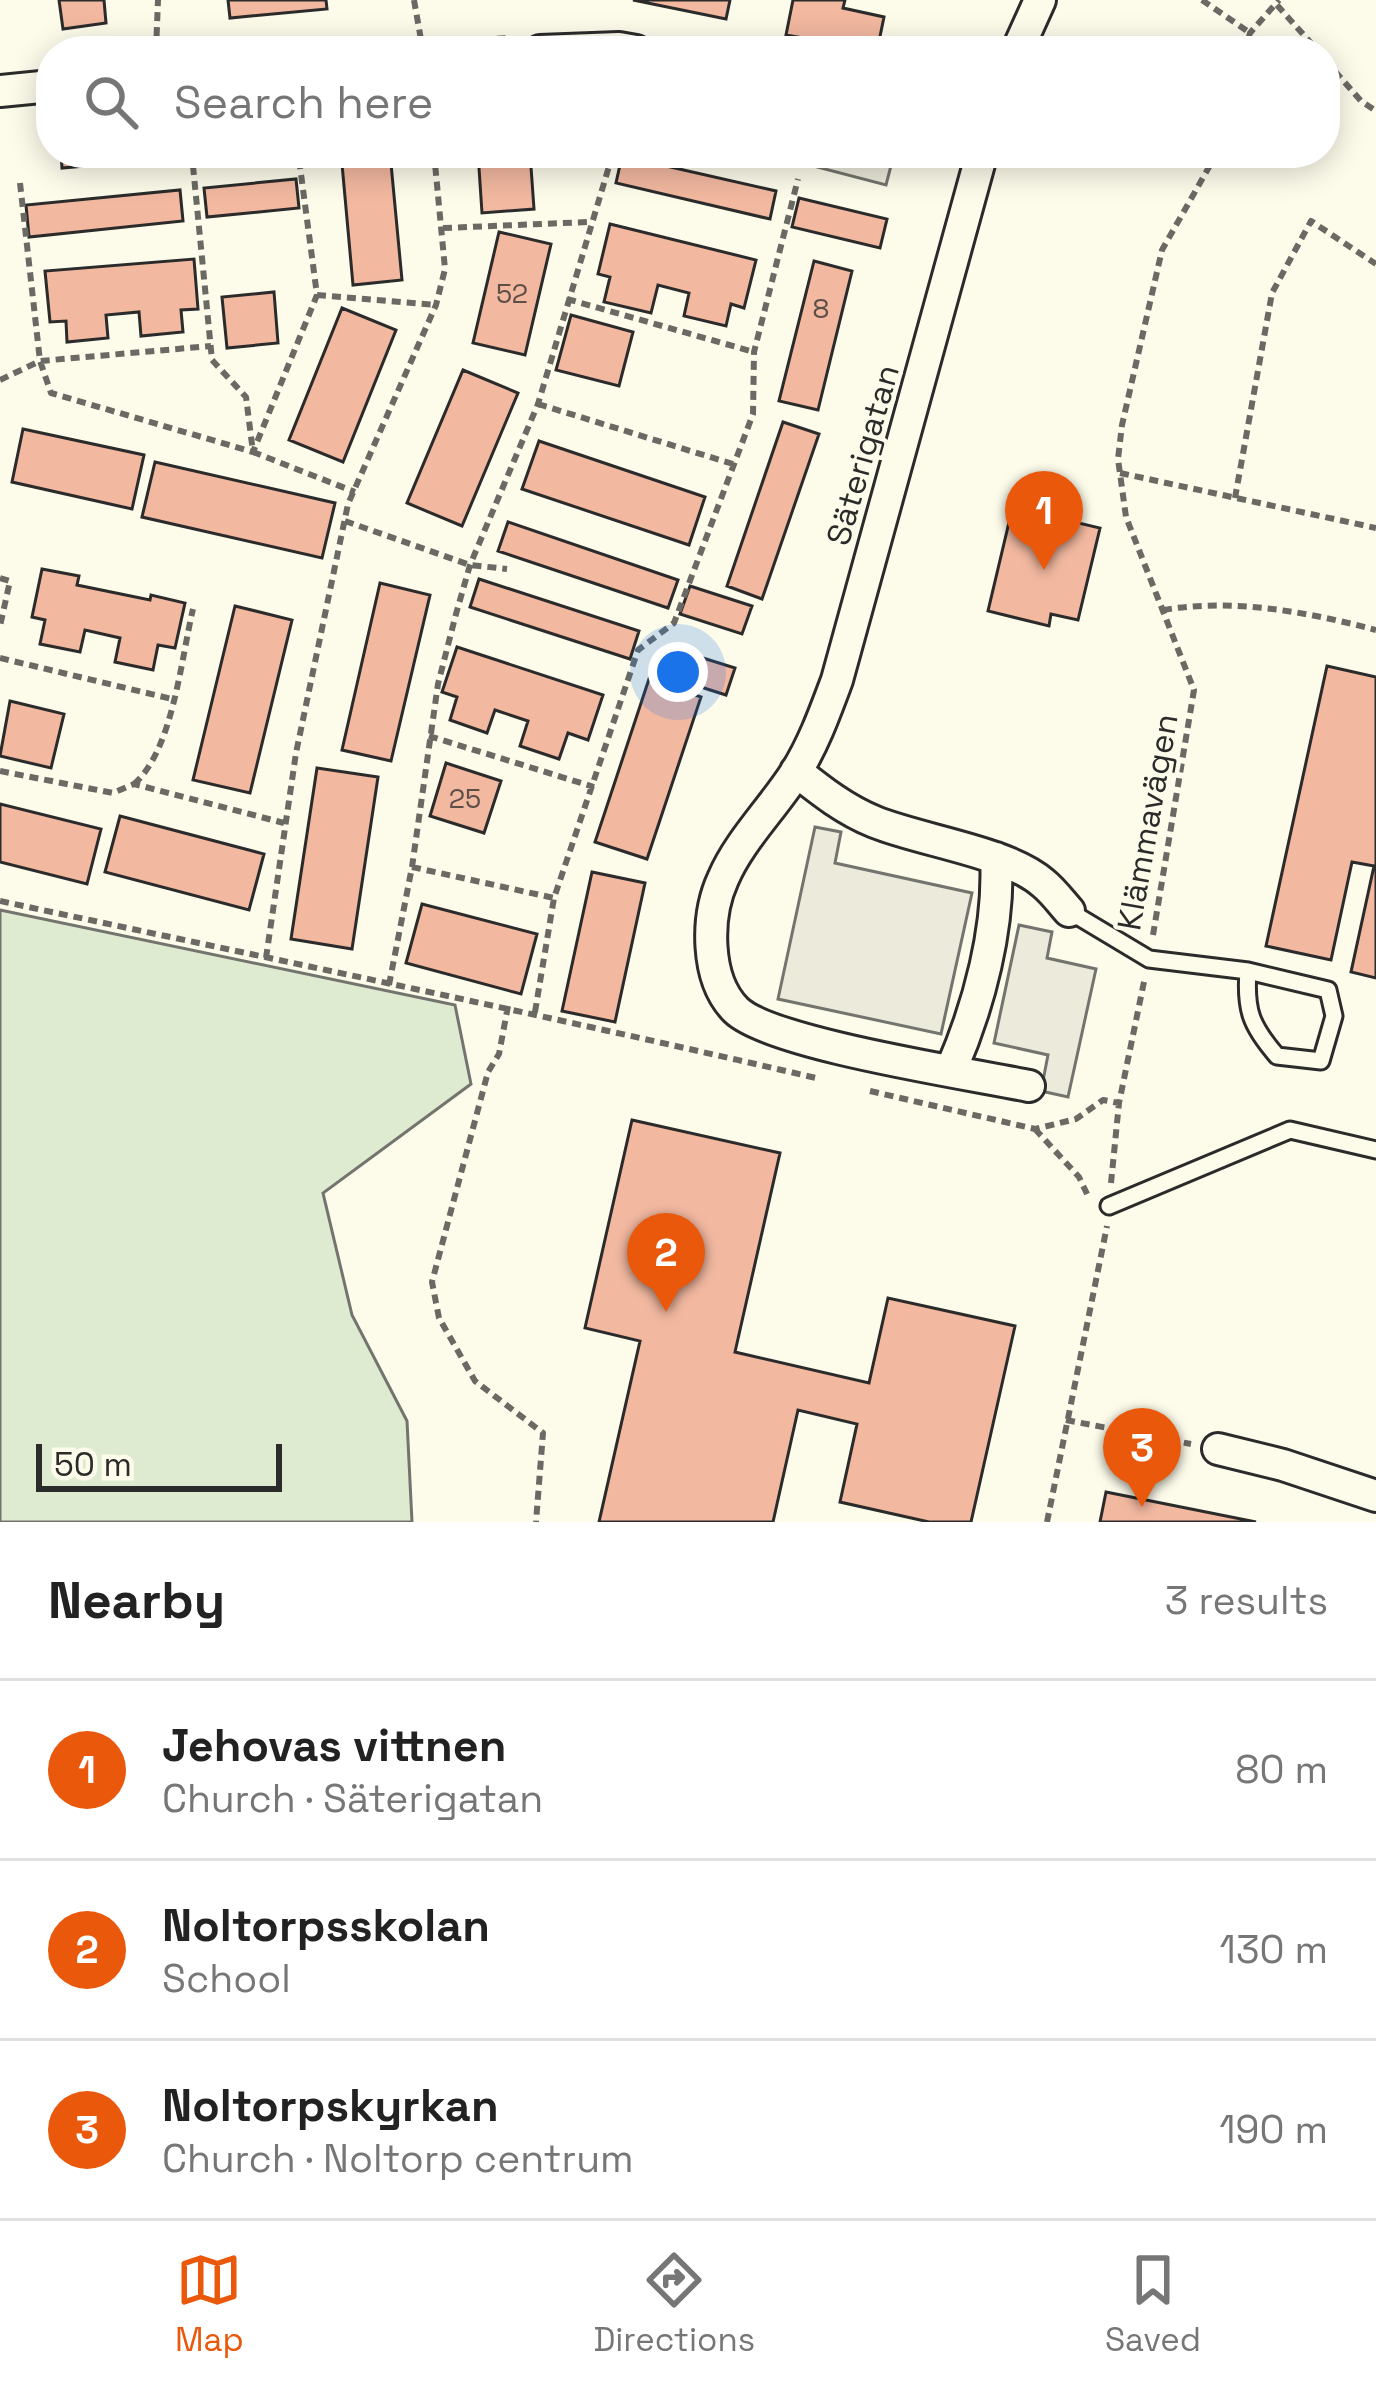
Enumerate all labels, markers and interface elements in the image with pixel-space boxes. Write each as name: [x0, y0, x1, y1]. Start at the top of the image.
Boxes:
search box: [36, 36, 1340, 168]
icon: search: [78, 69, 144, 135]
text: Search here: [174, 74, 433, 131]
house number: 52: [496, 276, 528, 311]
house number: 8: [813, 291, 829, 326]
street label: Säterigatan: [817, 360, 909, 550]
pin: 1: [1005, 471, 1083, 570]
your location: [648, 642, 708, 702]
street label: Klämmavägen: [1108, 711, 1188, 933]
house number: 25: [449, 781, 481, 816]
pin: 2: [627, 1213, 705, 1312]
pin: 3: [1103, 1408, 1181, 1507]
scale bar: [36, 1438, 282, 1491]
text: 50 m: [54, 1444, 132, 1486]
text: Nearby: [48, 1568, 225, 1633]
text: 3 results: [1165, 1576, 1328, 1625]
text: Jehovas vittnen: [162, 1717, 507, 1774]
text: 1: [78, 1745, 96, 1794]
text: 80 m: [1235, 1745, 1328, 1794]
text: Church · Säterigatan: [162, 1774, 543, 1823]
text: Noltorpsskolan: [162, 1897, 490, 1954]
text: 2: [75, 1925, 99, 1974]
text: 130 m: [1220, 1925, 1328, 1974]
text: School: [162, 1954, 291, 2003]
text: Noltorpskyrkan: [162, 2077, 499, 2134]
text: 3: [75, 2105, 99, 2154]
text: 190 m: [1219, 2105, 1328, 2154]
text: Church · Noltorp centrum: [162, 2134, 634, 2183]
tab: Map: [175, 2247, 244, 2361]
tab: Directions: [593, 2247, 755, 2361]
tab: Saved: [1105, 2247, 1201, 2361]

